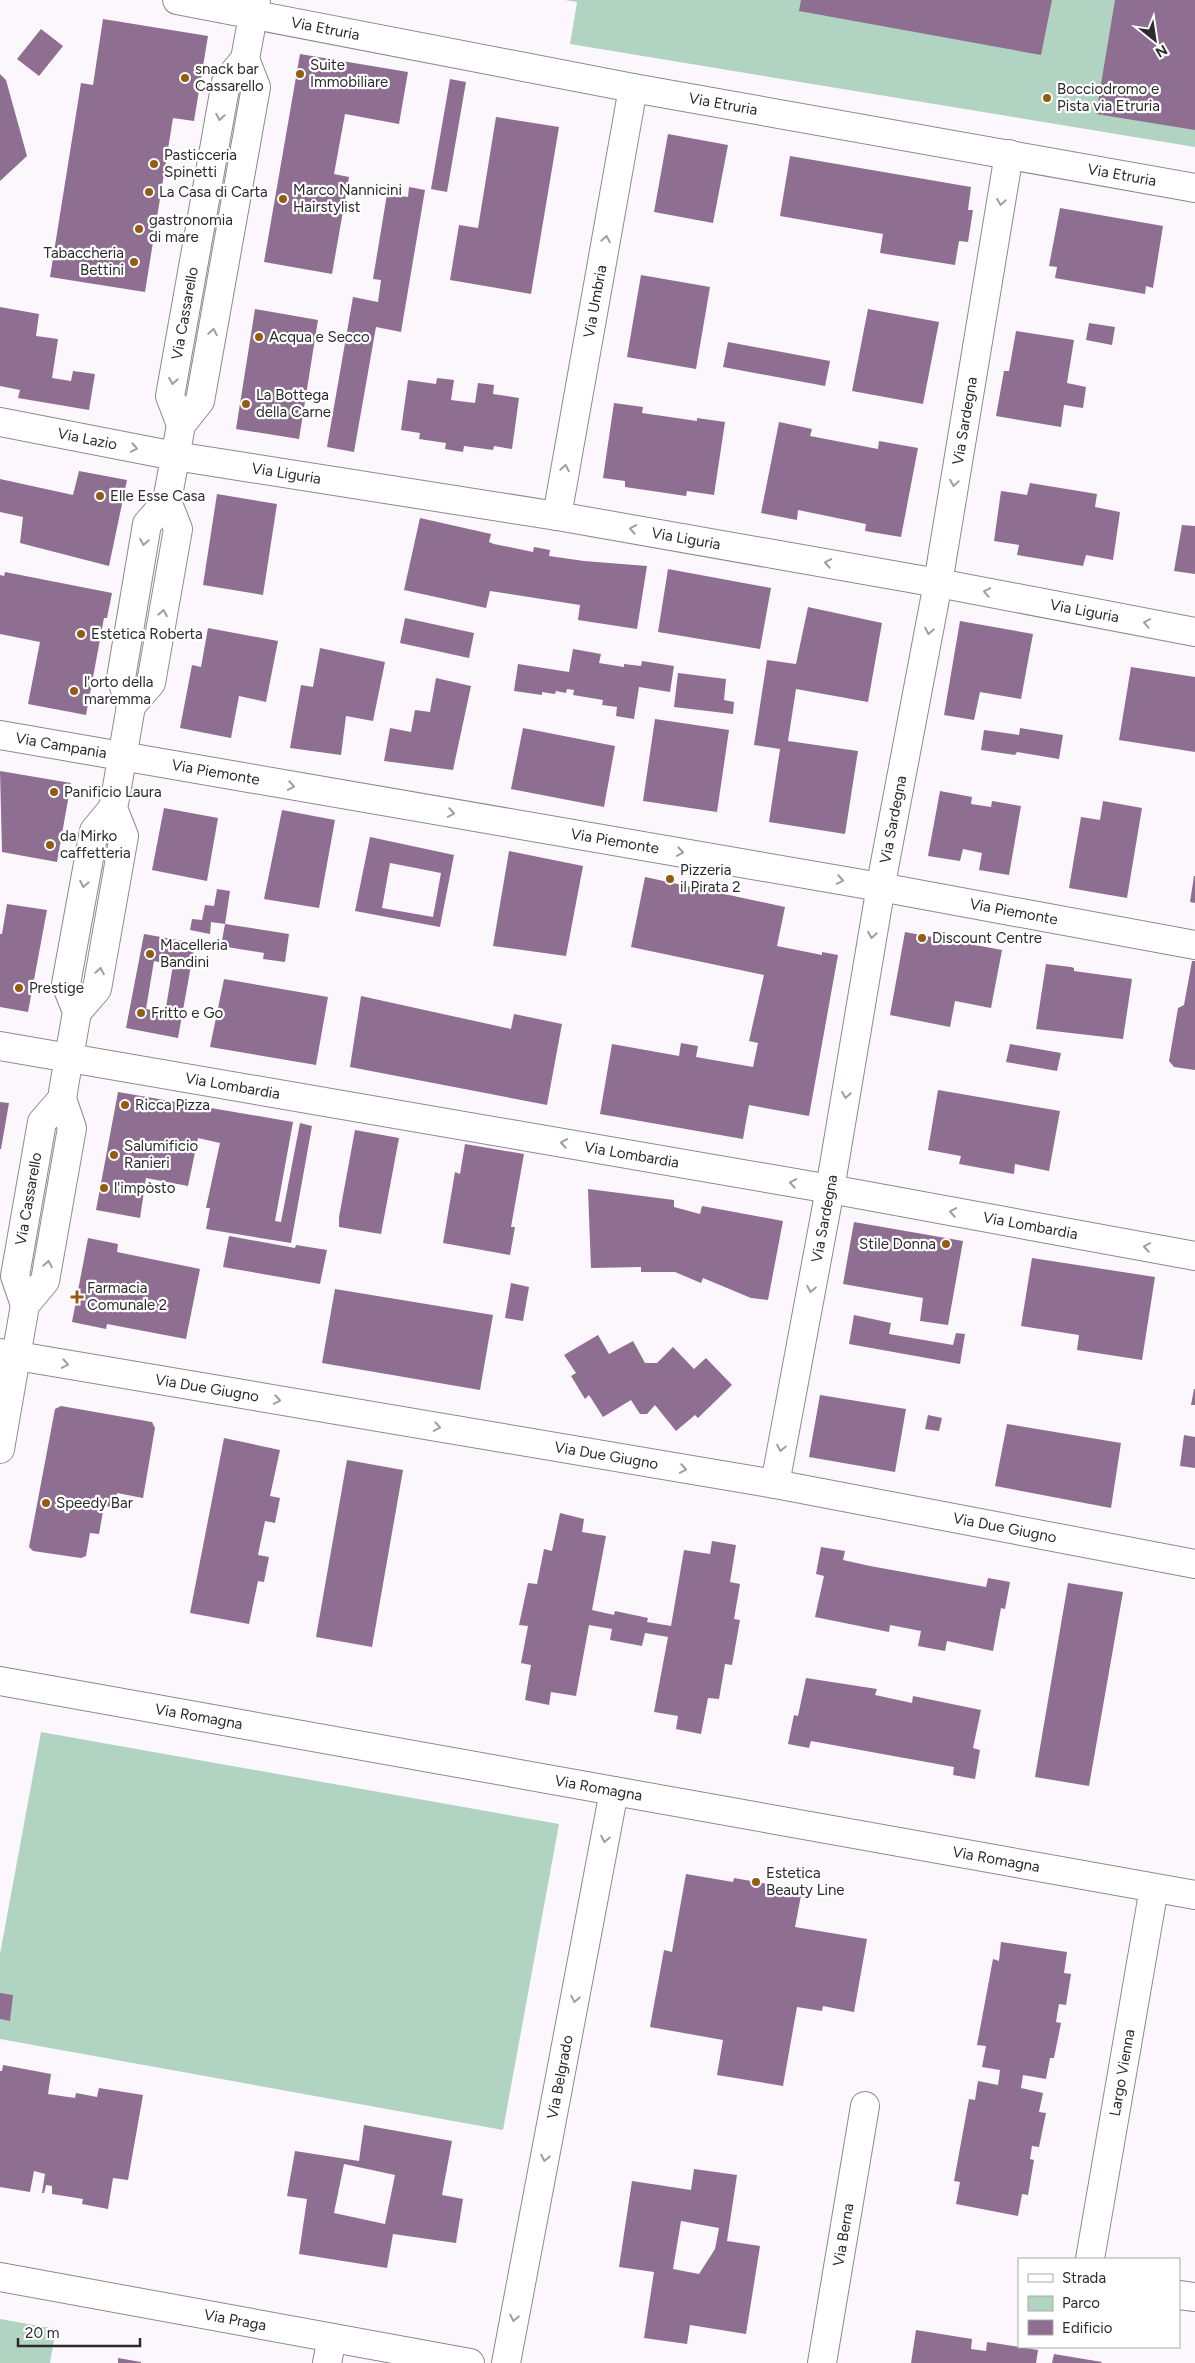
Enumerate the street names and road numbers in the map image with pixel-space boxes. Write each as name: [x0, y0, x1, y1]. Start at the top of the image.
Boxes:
street label: Via Etruria: [289, 13, 361, 44]
street label: Via Etruria: [687, 89, 759, 119]
street label: Via Etruria: [1086, 160, 1158, 190]
street label: Via Umbria: [580, 264, 610, 339]
street label: Via Cassarello: [168, 265, 202, 361]
street label: Via Sardegna: [949, 375, 981, 466]
street label: Via Lazio: [56, 424, 119, 454]
street label: Via Liguria: [250, 459, 322, 488]
street label: Via Liguria: [650, 524, 722, 554]
street label: Via Liguria: [1049, 596, 1121, 626]
street label: Via Campania: [14, 729, 108, 762]
street label: Via Piemonte: [170, 756, 261, 789]
street label: Via Sardegna: [876, 774, 910, 865]
street label: Via Piemonte: [569, 825, 660, 858]
street label: Via Piemonte: [968, 895, 1059, 929]
street label: Via Lombardia: [184, 1069, 281, 1103]
street label: Via Lombardia: [583, 1138, 681, 1172]
street label: Via Cassarello: [12, 1151, 46, 1247]
street label: Via Sardegna: [807, 1173, 841, 1264]
street label: Via Lombardia: [982, 1208, 1079, 1243]
street label: Via Due Giugno: [154, 1370, 261, 1406]
street label: Via Due Giugno: [553, 1438, 660, 1473]
street label: Via Due Giugno: [952, 1509, 1058, 1547]
street label: Via Romagna: [154, 1700, 244, 1733]
street label: Via Romagna: [553, 1772, 644, 1805]
street label: Via Romagna: [951, 1843, 1041, 1876]
street label: Largo Vienna: [1106, 2028, 1139, 2118]
street label: Via Belgrado: [543, 2033, 577, 2120]
street label: Via Berna: [829, 2202, 858, 2268]
street label: Via Praga: [202, 2305, 268, 2335]

